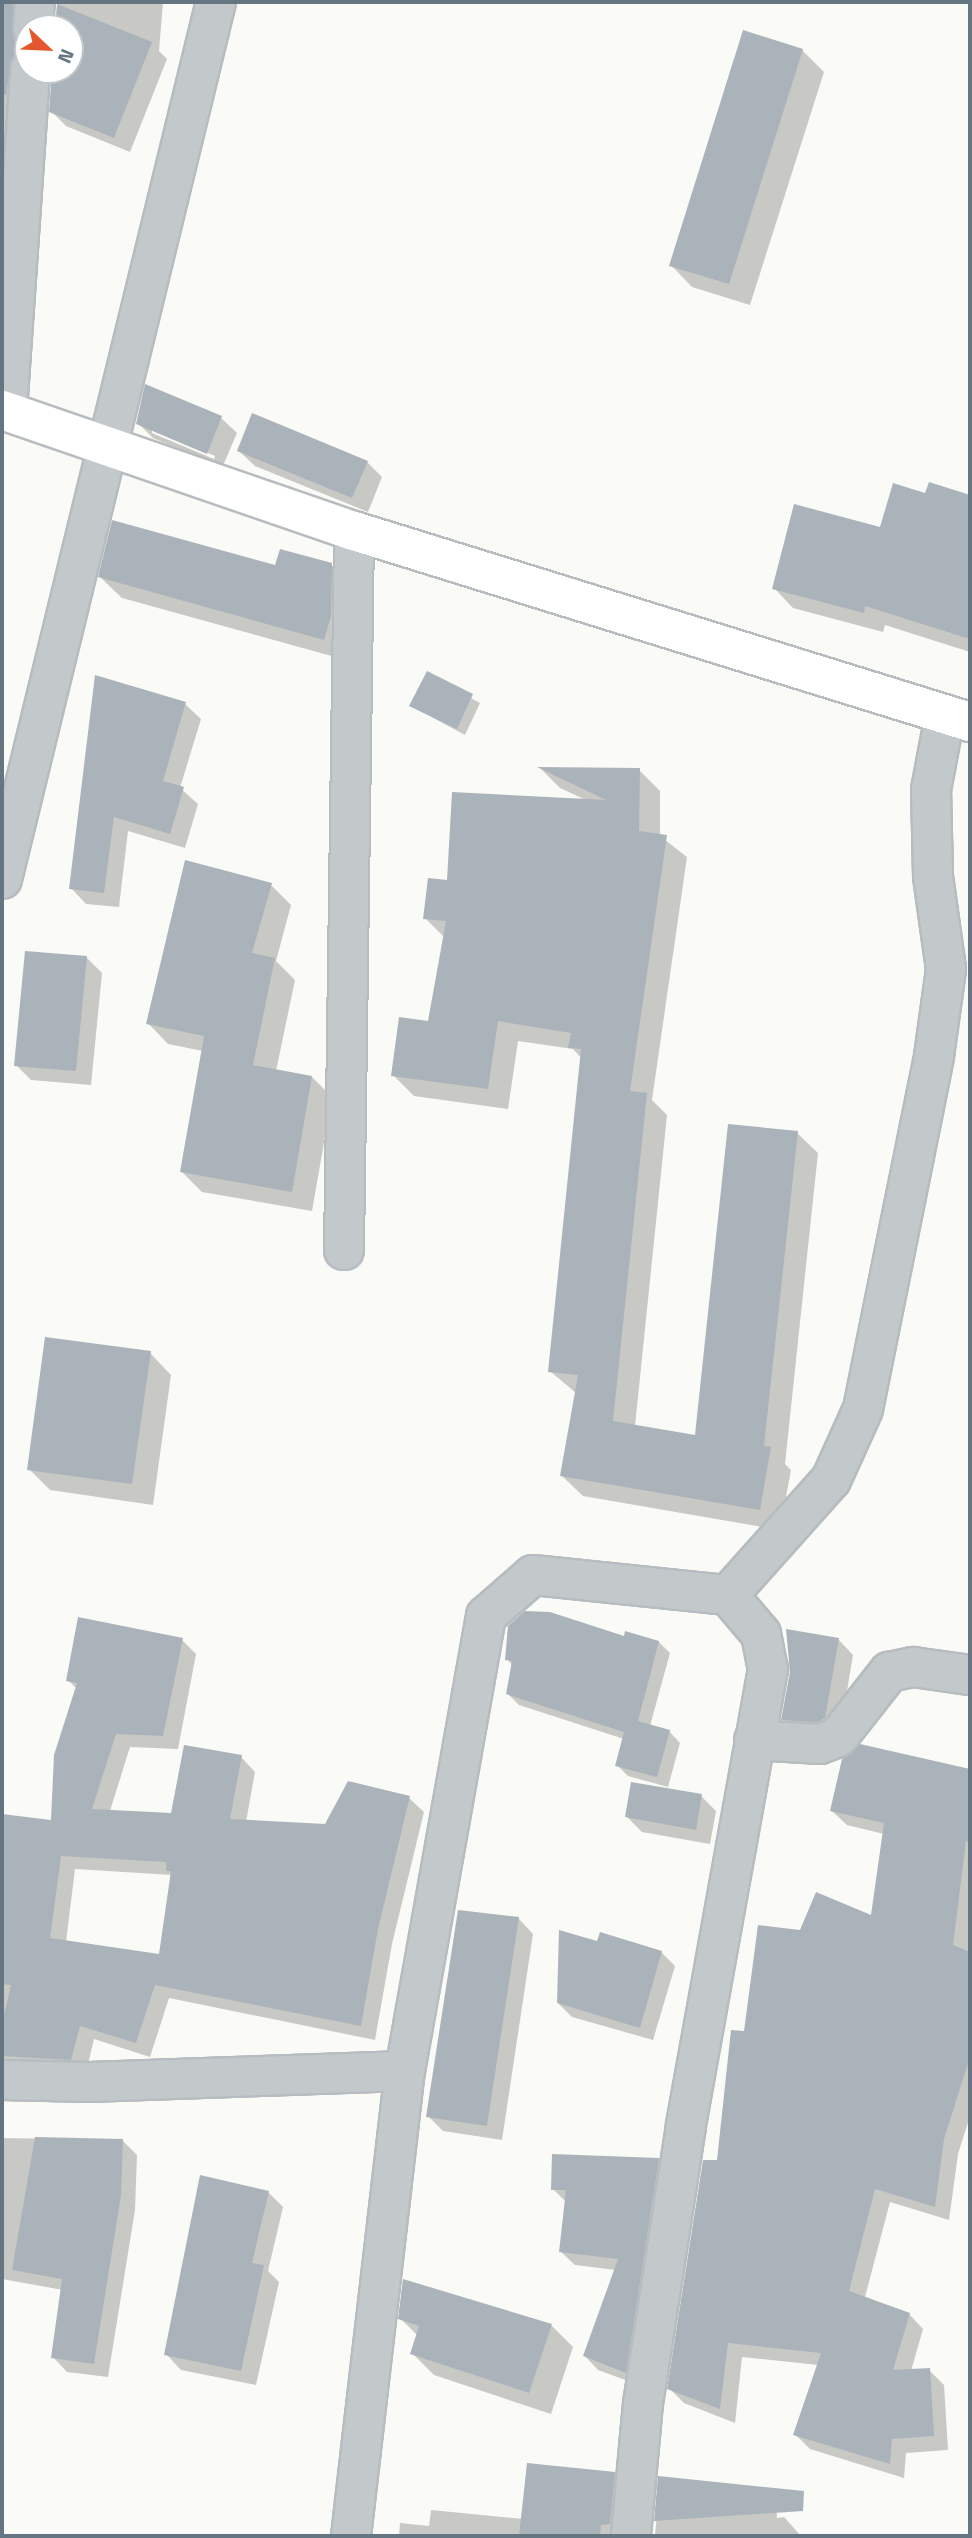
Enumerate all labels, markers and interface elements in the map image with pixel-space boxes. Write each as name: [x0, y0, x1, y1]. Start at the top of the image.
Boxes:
north arrow: [14, 14, 84, 84]
text: N: [51, 45, 83, 68]

